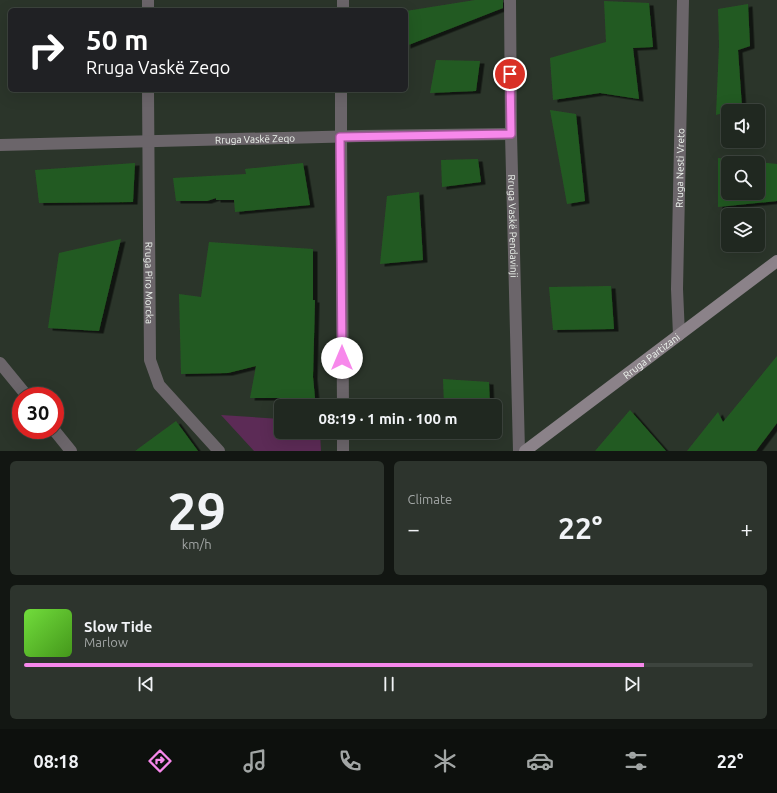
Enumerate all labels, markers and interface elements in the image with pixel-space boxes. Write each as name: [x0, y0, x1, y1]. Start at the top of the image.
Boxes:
icon: right: [20, 24, 72, 76]
text: 50 m: [86, 24, 148, 55]
text: Rruga Vaskë Zeqo: [86, 57, 230, 77]
pin: [493, 57, 527, 91]
icon: arrive: [499, 63, 521, 85]
map controls: [721, 104, 765, 252]
button: sound: [721, 104, 765, 148]
street label: Rruga Nesti Vreto: [674, 128, 686, 208]
street label: Rruga Vaskë Zeqo: [215, 133, 295, 146]
button: search: [721, 156, 765, 200]
street label: Rruga Vaskë Pendavinji: [506, 174, 520, 278]
button: layers: [721, 208, 765, 252]
street label: Rruga Piro Morcka: [143, 242, 155, 324]
street label: Rruga Partizani: [621, 331, 682, 381]
position arrow: [321, 337, 363, 379]
speed limit sign: 30: [12, 387, 64, 439]
text: 08:19 · 1 min · 100 m: [319, 410, 457, 427]
text: 29: [167, 482, 226, 540]
text: Climate: [408, 492, 452, 506]
text: 22°: [558, 511, 602, 545]
text: −: [408, 516, 420, 541]
text: +: [741, 516, 753, 541]
text: km/h: [182, 537, 212, 551]
text: Slow Tide: [84, 618, 152, 635]
text: Marlow: [84, 635, 128, 649]
icon: previous: [135, 673, 157, 695]
icon: pause: [378, 673, 400, 695]
icon: next: [621, 673, 643, 695]
icon: directions: [146, 747, 174, 775]
icon: music: [241, 747, 269, 775]
icon: phone: [336, 747, 364, 775]
icon: climate: [431, 747, 459, 775]
icon: car: [526, 747, 554, 775]
icon: filters: [622, 747, 650, 775]
text: 08:18: [34, 751, 79, 771]
text: 22°: [717, 751, 743, 771]

